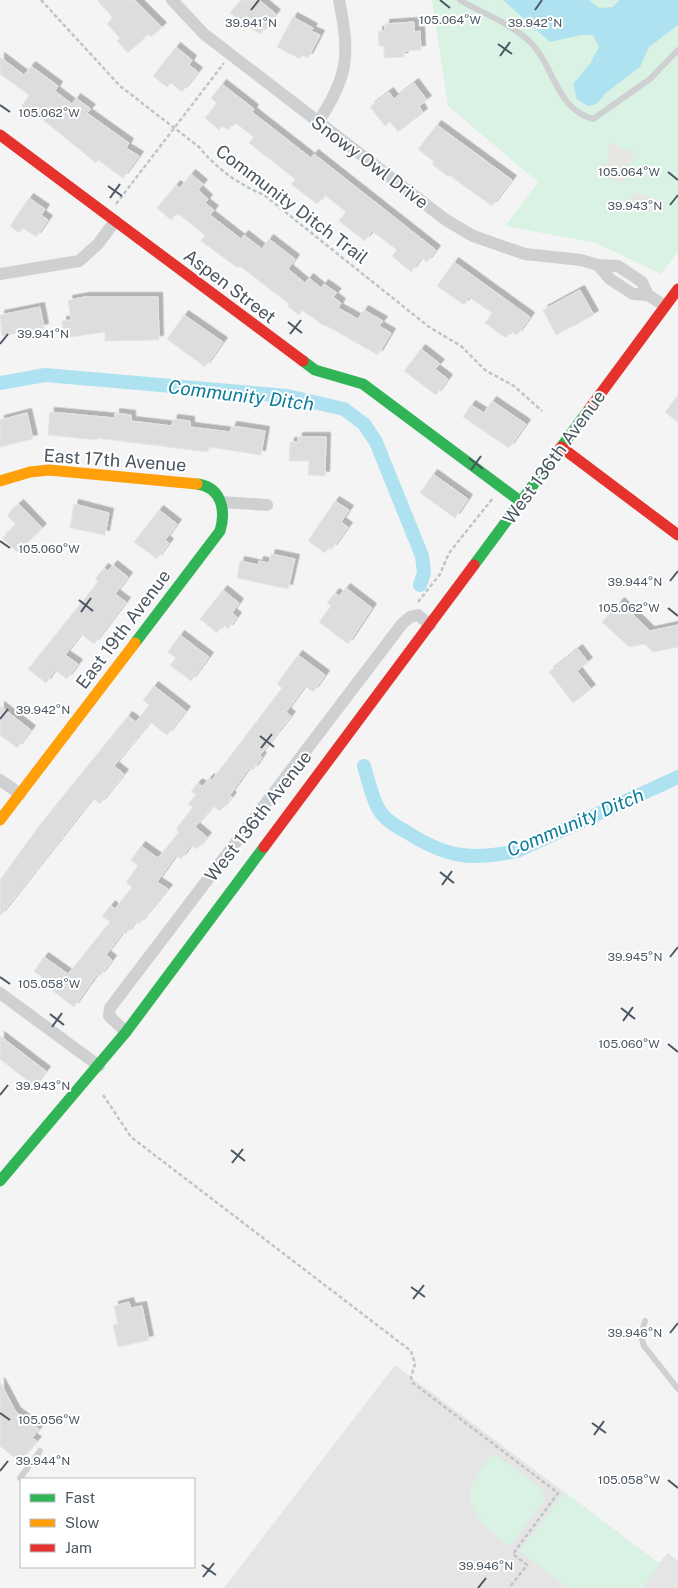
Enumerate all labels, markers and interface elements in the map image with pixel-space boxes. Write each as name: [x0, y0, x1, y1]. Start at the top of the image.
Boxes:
text: 105.064°W: [419, 13, 481, 27]
text: 39.941°N: [225, 16, 277, 30]
text: 39.942°N: [508, 16, 562, 30]
text: 105.062°W: [18, 106, 80, 120]
street label: Snowy Owl Drive: [307, 111, 433, 213]
street label: Community Ditch Trail: [212, 140, 372, 268]
text: 105.064°W: [598, 165, 660, 179]
text: 39.943°N: [608, 199, 662, 213]
street label: Aspen Street: [180, 245, 280, 327]
text: 39.941°N: [17, 327, 69, 341]
water label: Community Ditch: [167, 375, 315, 415]
street label: West 136th Avenue: [498, 386, 610, 528]
street label: East 17th Avenue: [43, 445, 187, 475]
text: 105.060°W: [18, 542, 80, 556]
street label: East 19th Avenue: [71, 565, 175, 693]
text: 39.944°N: [608, 575, 662, 589]
text: 105.062°W: [598, 601, 660, 615]
text: 39.942°N: [16, 703, 70, 717]
street label: West 136th Avenue: [200, 746, 316, 886]
water label: Community Ditch: [503, 783, 647, 861]
text: 39.945°N: [608, 950, 662, 964]
text: 105.058°W: [18, 977, 81, 991]
text: 105.060°W: [598, 1037, 660, 1051]
text: 39.943°N: [16, 1079, 70, 1093]
text: 39.946°N: [608, 1326, 662, 1340]
text: 105.056°W: [18, 1413, 81, 1427]
text: 39.944°N: [16, 1454, 70, 1468]
text: 105.058°W: [598, 1473, 661, 1487]
legend: [20, 1478, 195, 1568]
text: Fast: [65, 1489, 95, 1506]
text: Slow: [65, 1514, 100, 1531]
text: Jam: [65, 1539, 92, 1556]
text: 39.946°N: [459, 1559, 513, 1573]

